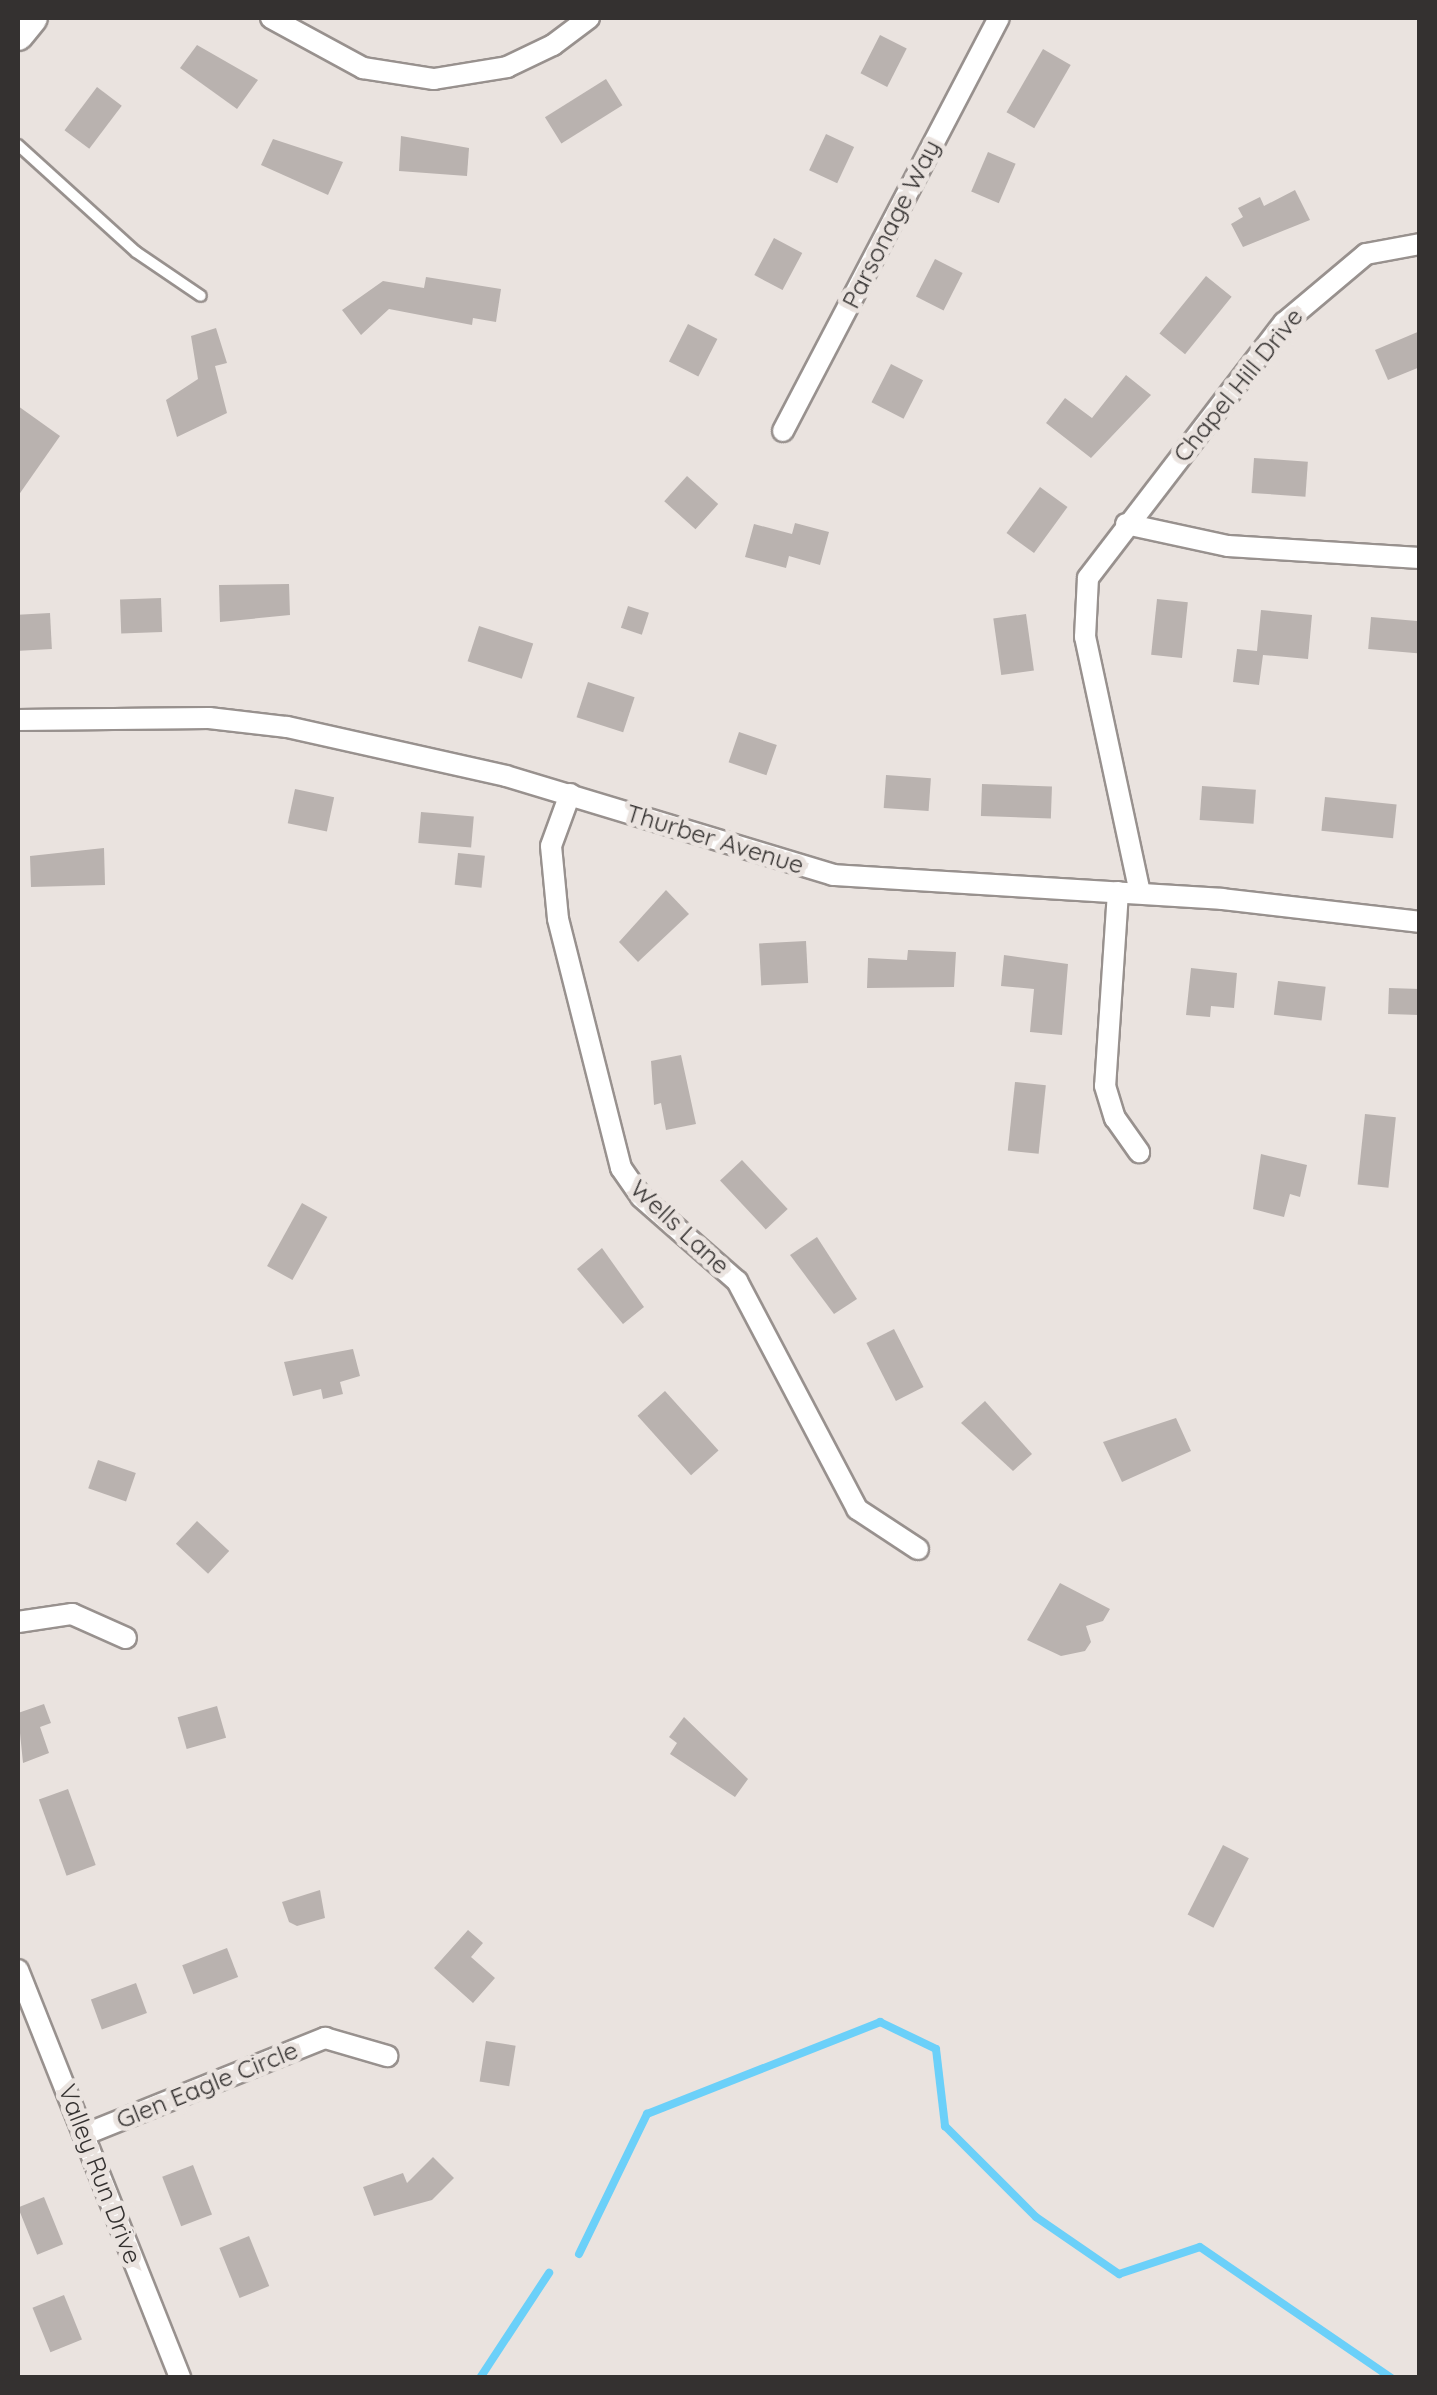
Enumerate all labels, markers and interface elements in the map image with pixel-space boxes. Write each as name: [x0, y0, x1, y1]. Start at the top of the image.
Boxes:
street label: Parsonage Way: [836, 135, 946, 313]
street label: Chapel Hill Drive: [1167, 302, 1309, 468]
street label: Thurber Avenue: [622, 798, 808, 880]
street label: Wells Lane: [624, 1173, 736, 1281]
street label: Glen Eagle Circle: [112, 2035, 302, 2135]
street label: Valley Run Drive: [52, 2080, 148, 2268]

